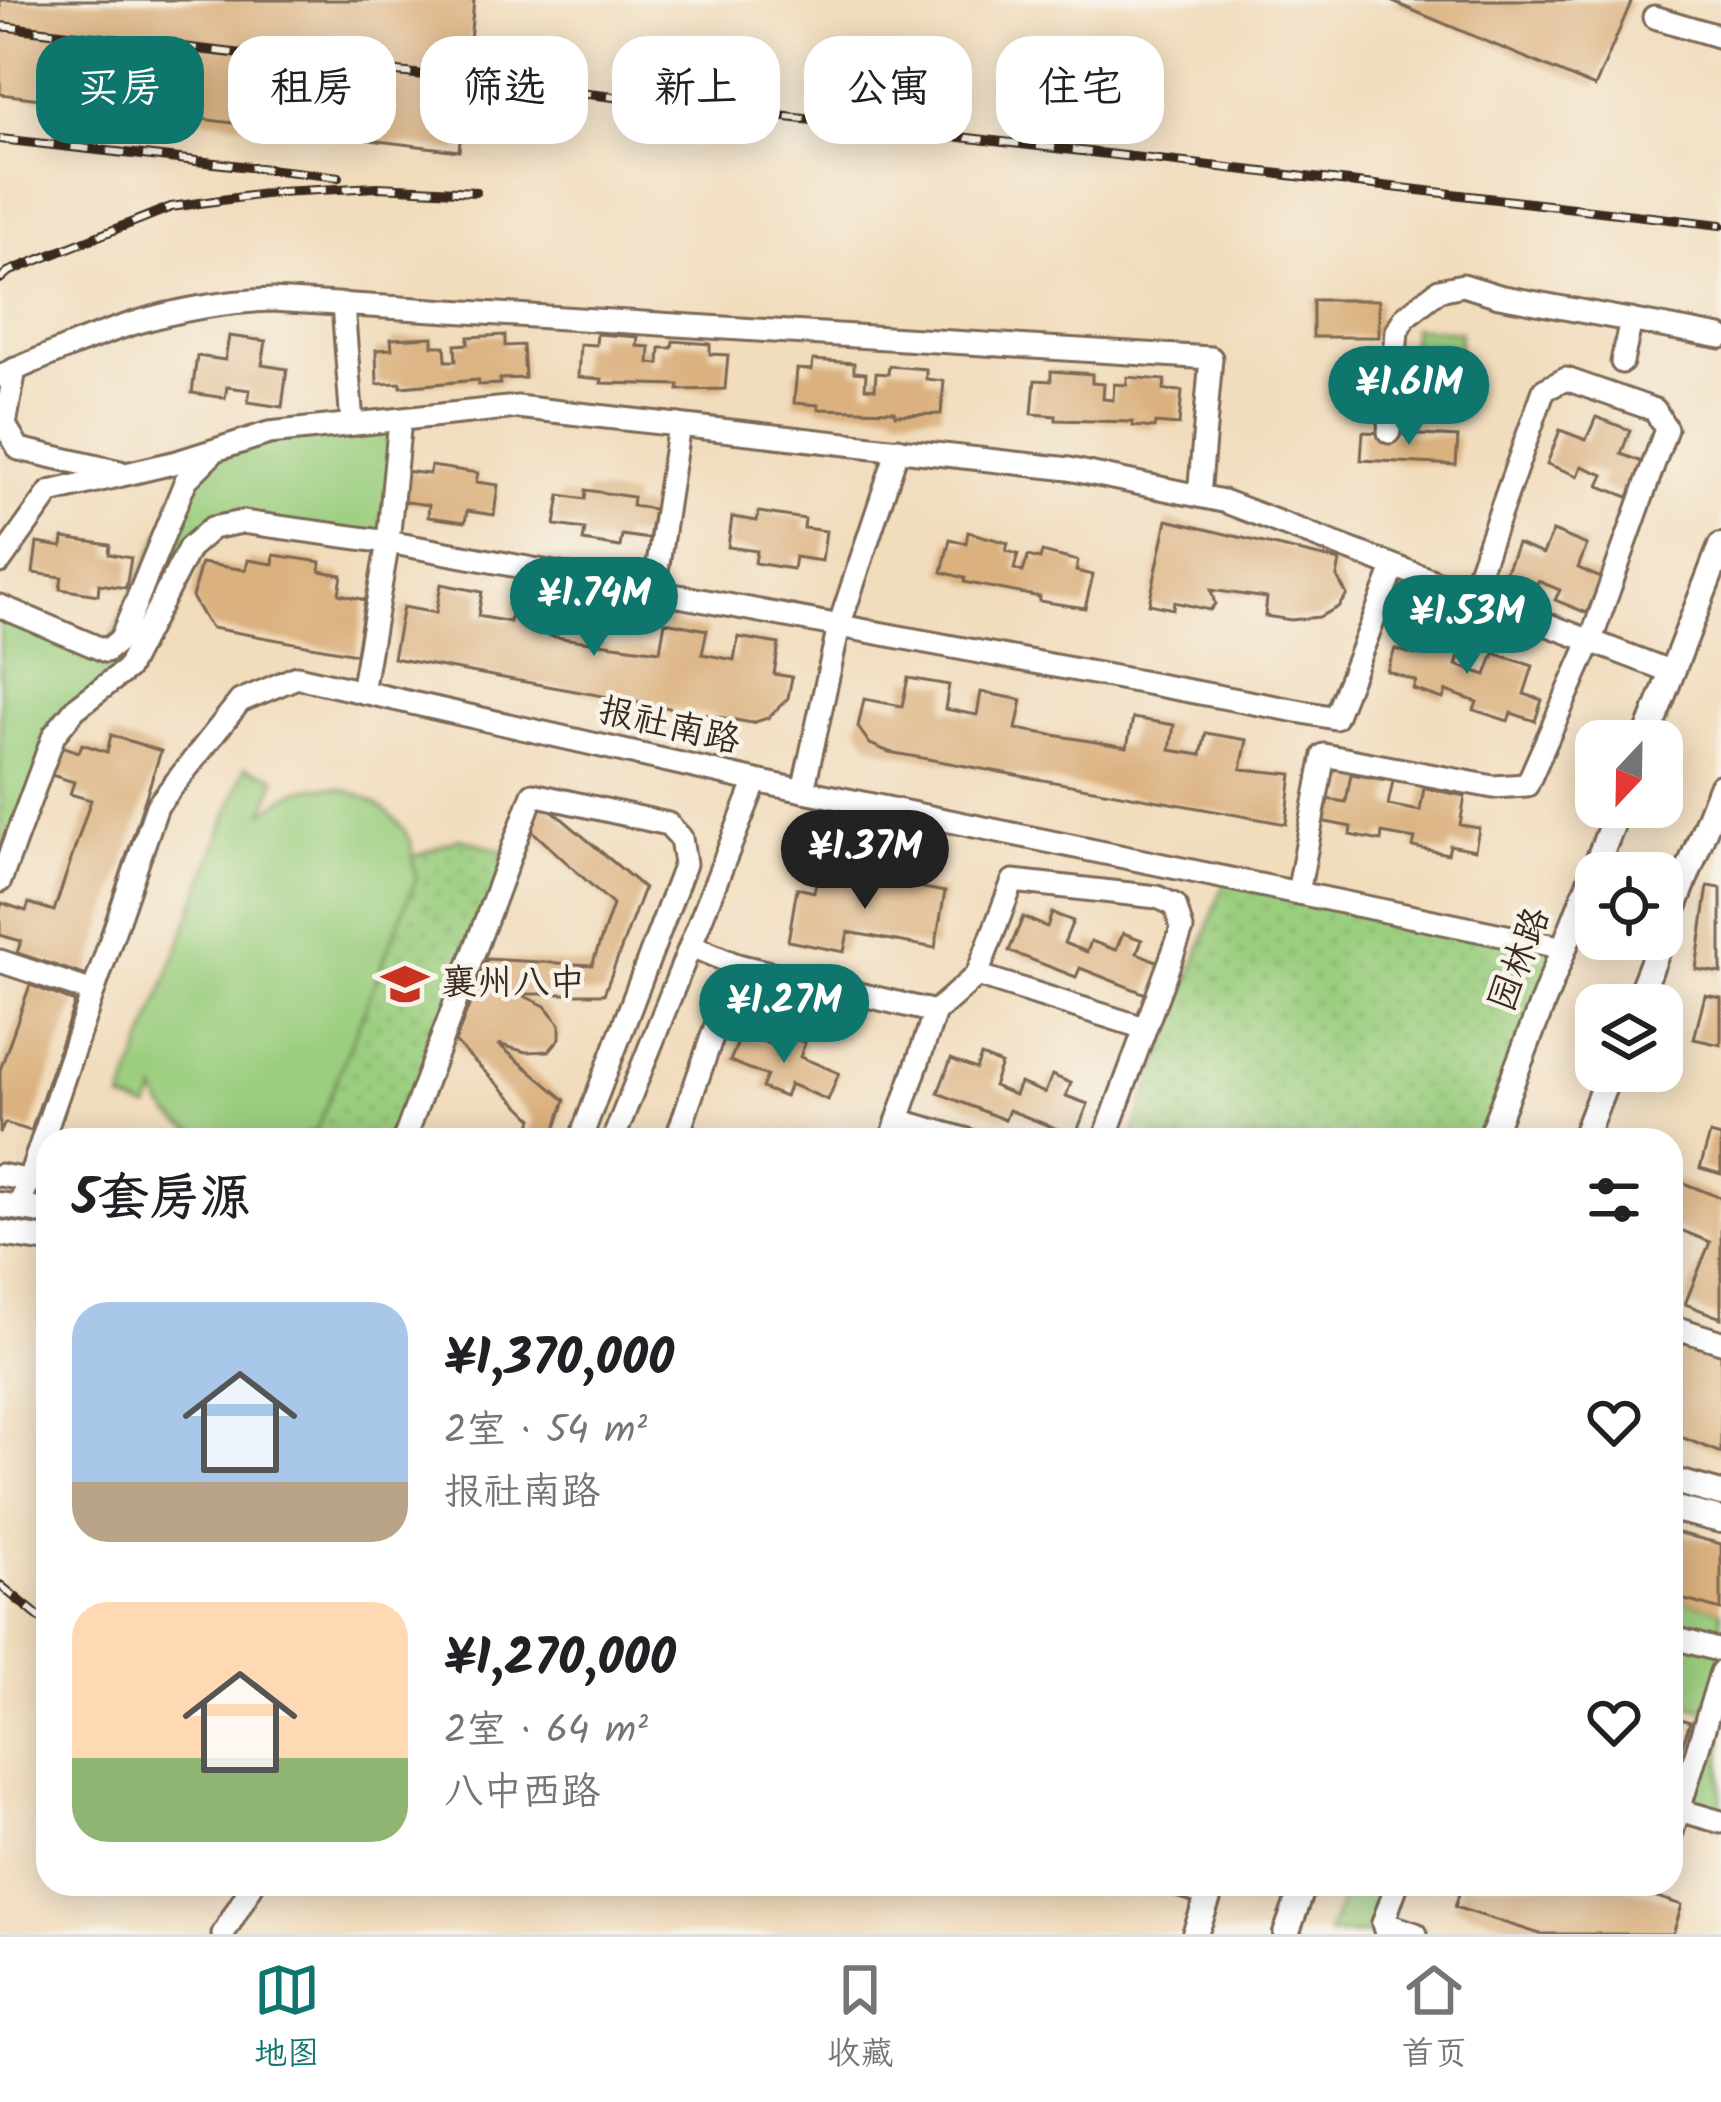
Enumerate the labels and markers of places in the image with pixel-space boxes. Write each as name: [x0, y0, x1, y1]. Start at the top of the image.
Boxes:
pin: ¥1.61M: [1311, 346, 1507, 448]
pin: ¥1.74M: [496, 557, 692, 659]
pin: ¥1.53M: [1369, 575, 1565, 677]
pin: ¥1.37M: [767, 810, 963, 912]
place label: 襄州八中: [441, 956, 585, 1013]
school or university icon: 襄州八中: [380, 959, 430, 1009]
pin: ¥1.27M: [686, 964, 882, 1066]

